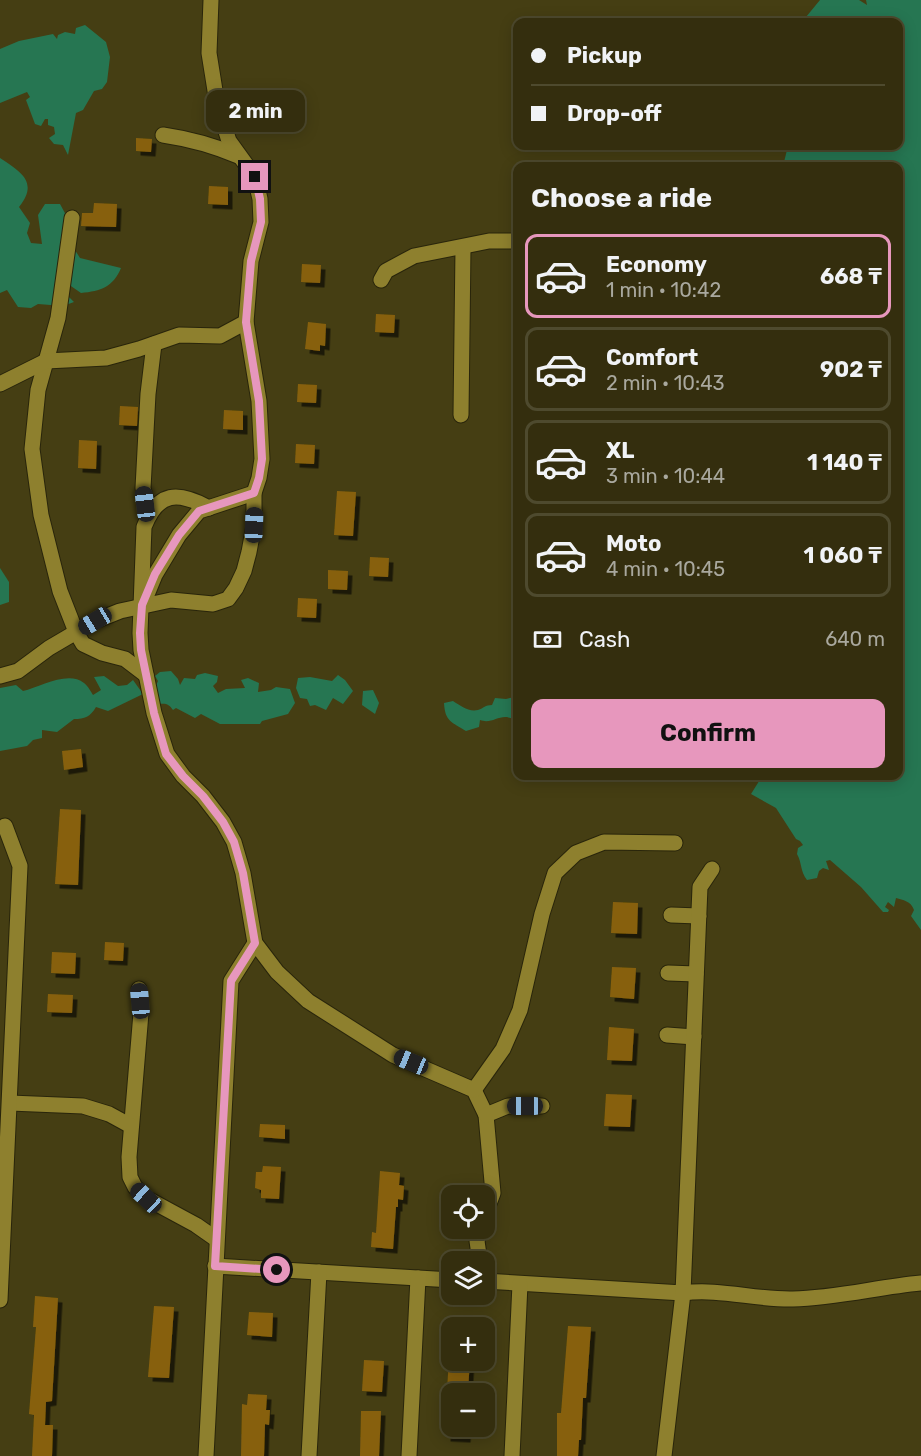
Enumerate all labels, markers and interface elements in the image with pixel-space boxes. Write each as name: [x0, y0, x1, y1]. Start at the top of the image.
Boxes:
text: Pickup: [567, 42, 642, 69]
callout: 2 min: [206, 90, 304, 132]
text: 2 min: [228, 99, 283, 123]
text: Drop-off: [567, 100, 662, 127]
route end: [241, 163, 268, 190]
text: Choose a ride: [531, 182, 712, 214]
icon: car: [534, 249, 588, 303]
text: Economy: [606, 251, 707, 278]
text: 668 ₸: [820, 263, 882, 290]
text: 1 min · 10:42: [606, 278, 721, 302]
icon: car: [534, 342, 588, 396]
text: Comfort: [606, 344, 698, 371]
text: 902 ₸: [820, 356, 882, 383]
text: 2 min · 10:43: [606, 371, 725, 395]
icon: car: [534, 435, 588, 489]
text: XL: [606, 437, 634, 464]
text: 1 140 ₸: [807, 449, 882, 476]
text: 3 min · 10:44: [606, 464, 725, 488]
car: [134, 485, 156, 523]
car: [244, 507, 264, 543]
icon: car: [534, 528, 588, 582]
text: Moto: [606, 530, 661, 557]
text: 1 060 ₸: [804, 542, 882, 569]
text: 4 min · 10:45: [606, 557, 725, 581]
car: [75, 604, 115, 638]
icon: cash: [531, 623, 564, 656]
text: Cash: [579, 626, 630, 653]
text: 640 m: [825, 627, 885, 651]
button: Confirm: [531, 699, 885, 768]
car: [129, 982, 151, 1020]
car: [391, 1047, 431, 1077]
car: [507, 1097, 543, 1115]
car: [127, 1179, 165, 1217]
map controls: [441, 1185, 495, 1437]
button: locate: [441, 1185, 495, 1239]
button: layers: [441, 1251, 495, 1305]
route start: [263, 1256, 290, 1283]
button: +: [441, 1317, 495, 1371]
button: −: [441, 1383, 495, 1437]

